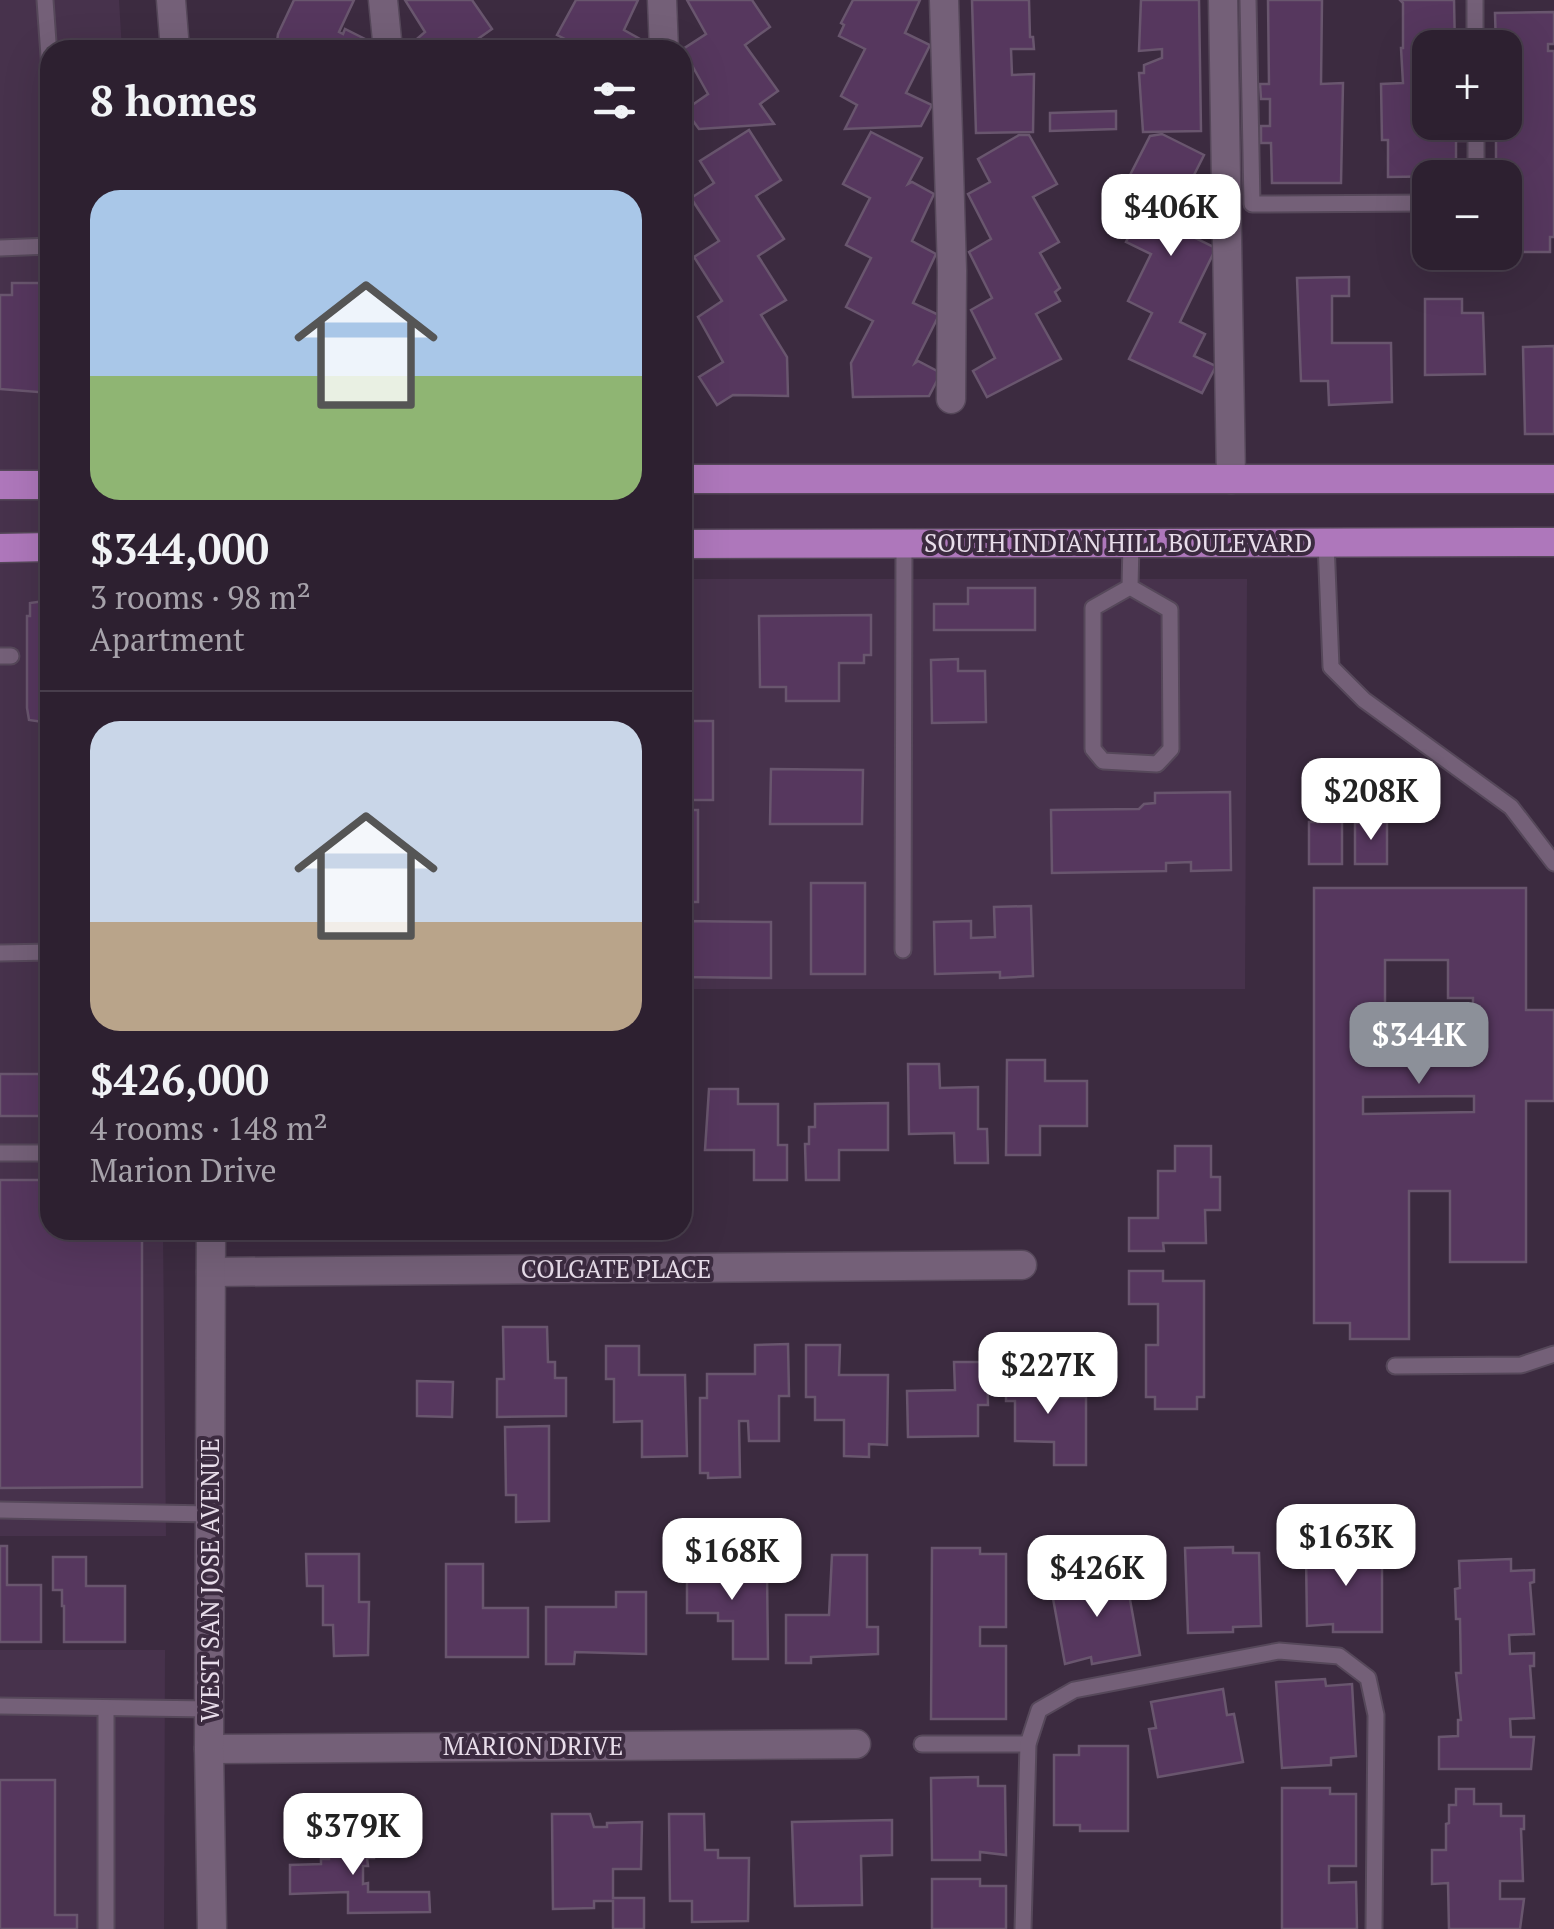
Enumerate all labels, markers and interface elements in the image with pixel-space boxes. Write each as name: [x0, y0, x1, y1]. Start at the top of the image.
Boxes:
map controls: [1412, 30, 1522, 270]
button: +: [1412, 30, 1522, 140]
text: 8 homes: [90, 72, 257, 128]
icon: filters: [587, 73, 642, 128]
button: −: [1412, 160, 1522, 270]
pin: $406K: [1101, 174, 1241, 259]
text: $406K: [1123, 185, 1219, 227]
icon: home: [276, 255, 456, 435]
text: $344,000: [90, 520, 269, 576]
street label: SOUTH INDIAN HILL BOULEVARD: [924, 526, 1312, 559]
text: 3 rooms · 98 m²: [90, 576, 311, 618]
text: Apartment: [90, 618, 245, 660]
pin: $208K: [1301, 758, 1441, 843]
text: $208K: [1323, 769, 1419, 811]
icon: home: [276, 786, 456, 966]
pin: $344K: [1349, 1002, 1489, 1087]
text: $344K: [1371, 1013, 1467, 1055]
text: $426,000: [90, 1051, 269, 1107]
text: 4 rooms · 148 m²: [90, 1107, 328, 1149]
text: Marion Drive: [90, 1149, 277, 1191]
street label: COLGATE PLACE: [521, 1252, 711, 1285]
pin: $227K: [978, 1332, 1118, 1417]
text: $227K: [1000, 1343, 1096, 1385]
street label: WEST SAN JOSE AVENUE: [193, 1438, 226, 1722]
pin: $163K: [1276, 1504, 1416, 1589]
text: $163K: [1298, 1515, 1394, 1557]
pin: $168K: [662, 1518, 802, 1603]
text: $168K: [684, 1529, 780, 1571]
pin: $426K: [1027, 1535, 1167, 1620]
text: $426K: [1049, 1546, 1145, 1588]
street label: MARION DRIVE: [443, 1729, 623, 1762]
pin: $379K: [283, 1793, 423, 1878]
text: $379K: [305, 1804, 401, 1846]

